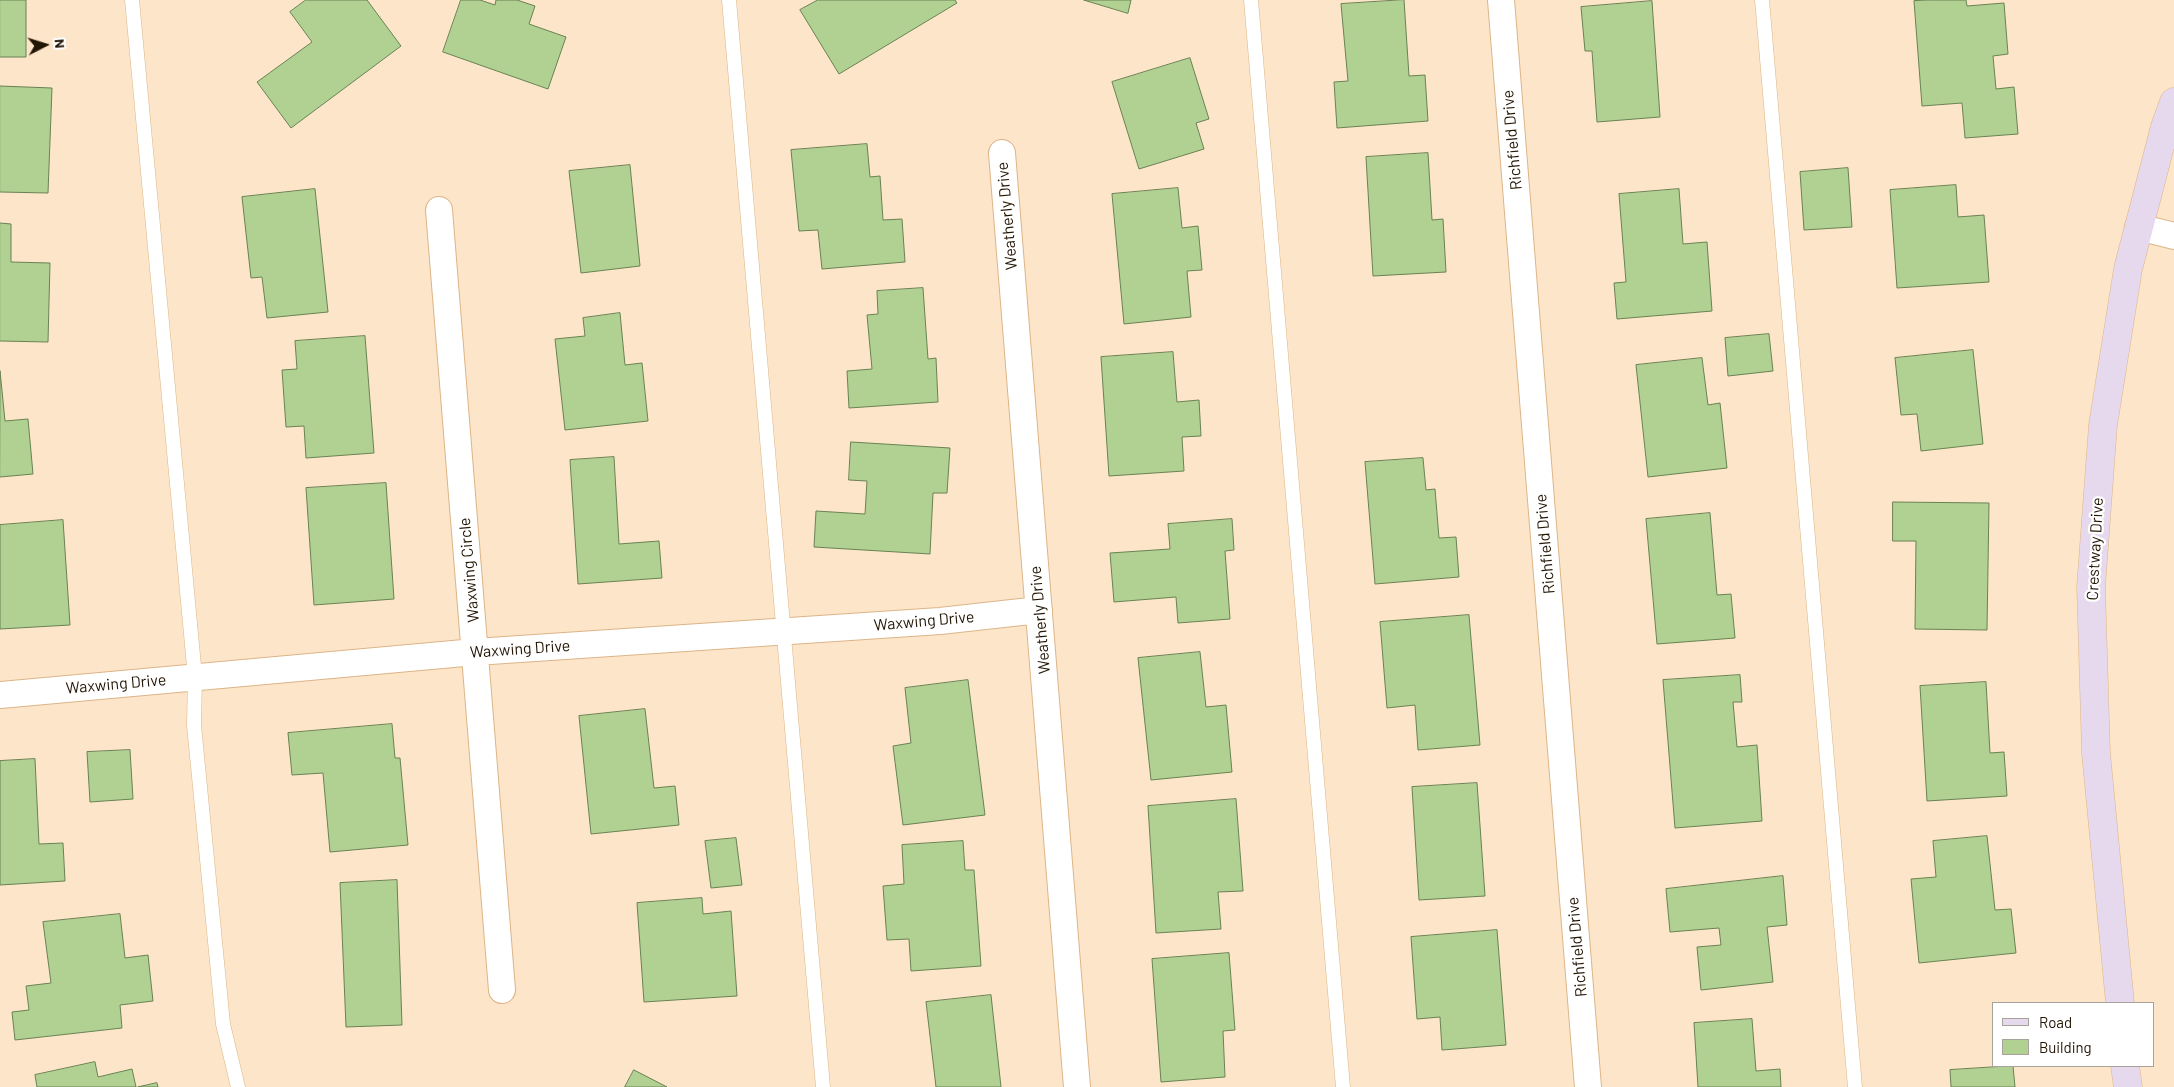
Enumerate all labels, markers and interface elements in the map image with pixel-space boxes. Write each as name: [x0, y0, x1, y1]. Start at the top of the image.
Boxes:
north arrow: [20, 20, 70, 70]
text: N: [52, 38, 69, 49]
street label: Richfield Drive: [1498, 89, 1526, 191]
street label: Weatherly Drive: [993, 161, 1021, 271]
street label: Richfield Drive: [1531, 493, 1559, 595]
street label: Crestway Drive: [2083, 497, 2107, 601]
street label: Waxwing Circle: [455, 517, 483, 623]
street label: Weatherly Drive: [1026, 565, 1054, 675]
street label: Waxwing Drive: [873, 607, 975, 635]
street label: Waxwing Drive: [469, 636, 571, 662]
street label: Waxwing Drive: [65, 670, 167, 698]
street label: Richfield Drive: [1563, 896, 1591, 998]
legend: [1992, 1002, 2154, 1067]
text: Road: [2039, 1013, 2072, 1031]
text: Building: [2039, 1038, 2092, 1056]

